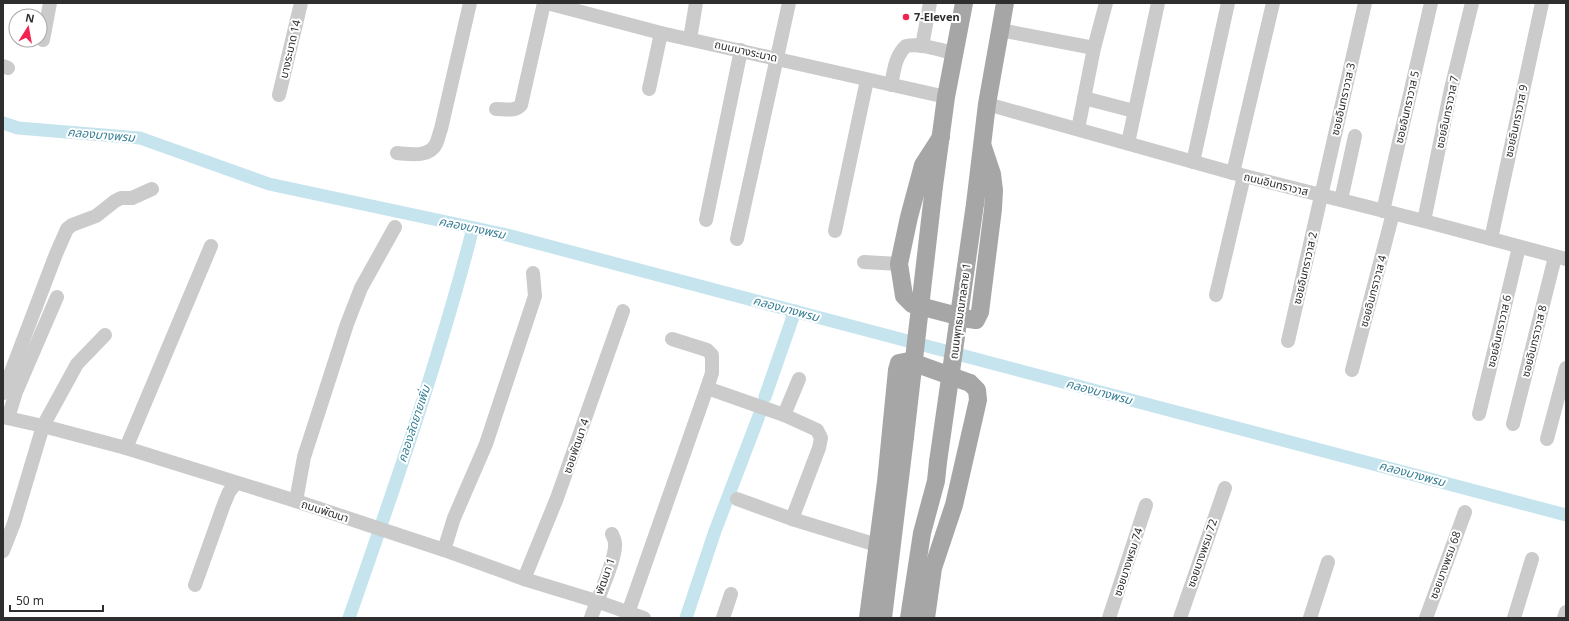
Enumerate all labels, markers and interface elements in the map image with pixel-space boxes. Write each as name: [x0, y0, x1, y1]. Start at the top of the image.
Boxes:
north arrow: [8, 8, 48, 48]
text: N: [24, 9, 36, 26]
place label: 7-Eleven: [914, 9, 960, 24]
marker: 7-Eleven: [901, 12, 911, 22]
street label: บางระมาด 14: [276, 18, 304, 80]
street label: ถนนบางระมาด: [713, 36, 779, 65]
street label: ซอยอินทราวาส 3: [1327, 61, 1358, 137]
street label: ซอยอินทราวาส 5: [1391, 69, 1422, 145]
street label: ซอยอินทราวาส 7: [1431, 74, 1462, 150]
street label: ซอยอินทราวาส 9: [1500, 83, 1531, 159]
water label: คลองบางพรม: [67, 123, 137, 146]
street label: ถนนอินทราวาส: [1242, 168, 1310, 199]
water label: คลองบางพรม: [437, 212, 509, 243]
street label: ซอยอินทราวาส 2: [1289, 230, 1320, 306]
street label: ซอยอินทราวาส 4: [1356, 253, 1390, 328]
street label: ถนนพุทธมณฑลสาย 1: [945, 262, 974, 360]
water label: คลองบางพรม: [751, 292, 823, 326]
street label: ซอยอินทราวาส 6: [1483, 293, 1514, 369]
street label: ซอยอินทราวาส 8: [1517, 303, 1550, 379]
water label: คลองบางพรม: [1064, 375, 1136, 409]
water label: คลองลัดยายเพิ่ม: [393, 382, 434, 464]
street label: ซอยพัฒนา 4: [559, 416, 592, 475]
water label: คลองบางพรม: [1377, 457, 1449, 491]
street label: ถนนพัฒนา: [300, 496, 351, 525]
street label: ซอยบางพรม 72: [1183, 517, 1220, 589]
street label: ซอยบางพรม 74: [1109, 525, 1146, 598]
street label: ซอยบางพรม 68: [1425, 529, 1464, 601]
street label: พัฒนา 1: [591, 555, 618, 596]
scale bar: [10, 587, 103, 613]
text: 50 m: [16, 592, 44, 609]

